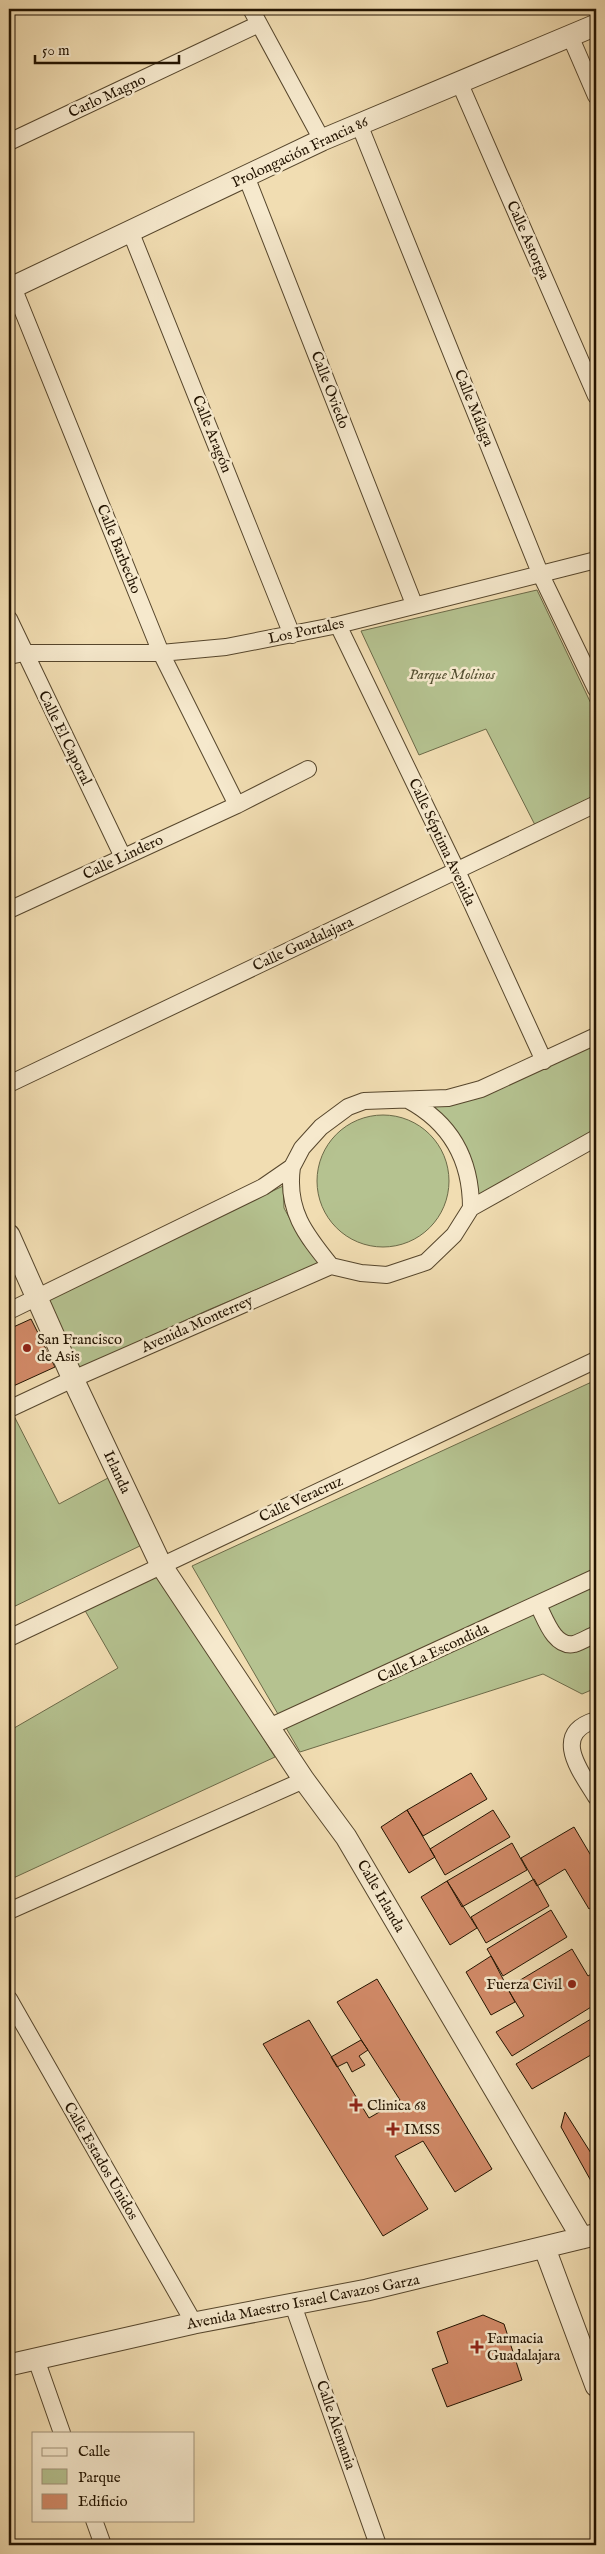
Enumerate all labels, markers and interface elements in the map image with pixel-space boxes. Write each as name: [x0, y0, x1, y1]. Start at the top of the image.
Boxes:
scale bar: [35, 32, 179, 64]
text: 50 m: [42, 41, 70, 60]
street label: Carlo Magno: [65, 70, 149, 122]
street label: Prolongación Francia 86: [229, 112, 372, 192]
street label: Calle Astorga: [502, 198, 554, 283]
street label: Calle Oviedo: [307, 349, 353, 431]
street label: Calle Málaga: [450, 367, 498, 450]
street label: Calle Aragón: [188, 393, 236, 475]
street label: Calle Barbecho: [92, 502, 146, 596]
street label: Los Portales: [266, 614, 346, 648]
park label: Parque Molinos: [409, 665, 496, 684]
street label: Calle El Caporal: [34, 688, 96, 789]
street label: Calle Séptima Avenida: [404, 775, 480, 909]
street label: Calle Lindero: [80, 830, 166, 884]
street label: Calle Guadalajara: [250, 912, 357, 976]
street label: Avenida Monterrey: [137, 1291, 256, 1358]
place label: San Francisco de Asis: [37, 1330, 122, 1366]
marker: San Francisco de Asis: [21, 1342, 33, 1354]
street label: Irlanda: [99, 1448, 135, 1497]
street label: Calle Veracruz: [256, 1471, 346, 1527]
street label: Calle La Escondida: [374, 1619, 492, 1687]
street label: Calle Irlanda: [353, 1856, 410, 1936]
place label: Fuerza Civil: [486, 1975, 563, 1994]
marker: Fuerza Civil: [566, 1978, 578, 1990]
place label: Clinica 68: [367, 2096, 426, 2115]
marker: Clinica 68: [349, 2098, 363, 2112]
street label: Calle Estados Unidos: [60, 2099, 142, 2223]
place label: IMSS: [404, 2120, 440, 2139]
marker: IMSS: [386, 2122, 400, 2136]
street label: Avenida Maestro Israel Cavazos Garza: [184, 2270, 422, 2334]
place label: Farmacia Guadalajara: [487, 2329, 561, 2365]
marker: Farmacia Guadalajara: [471, 2341, 483, 2353]
street label: Calle Alemania: [312, 2378, 360, 2473]
legend: [32, 2432, 195, 2522]
text: Calle: [78, 2442, 110, 2461]
text: Parque: [78, 2468, 121, 2487]
text: Edificio: [78, 2492, 128, 2511]

